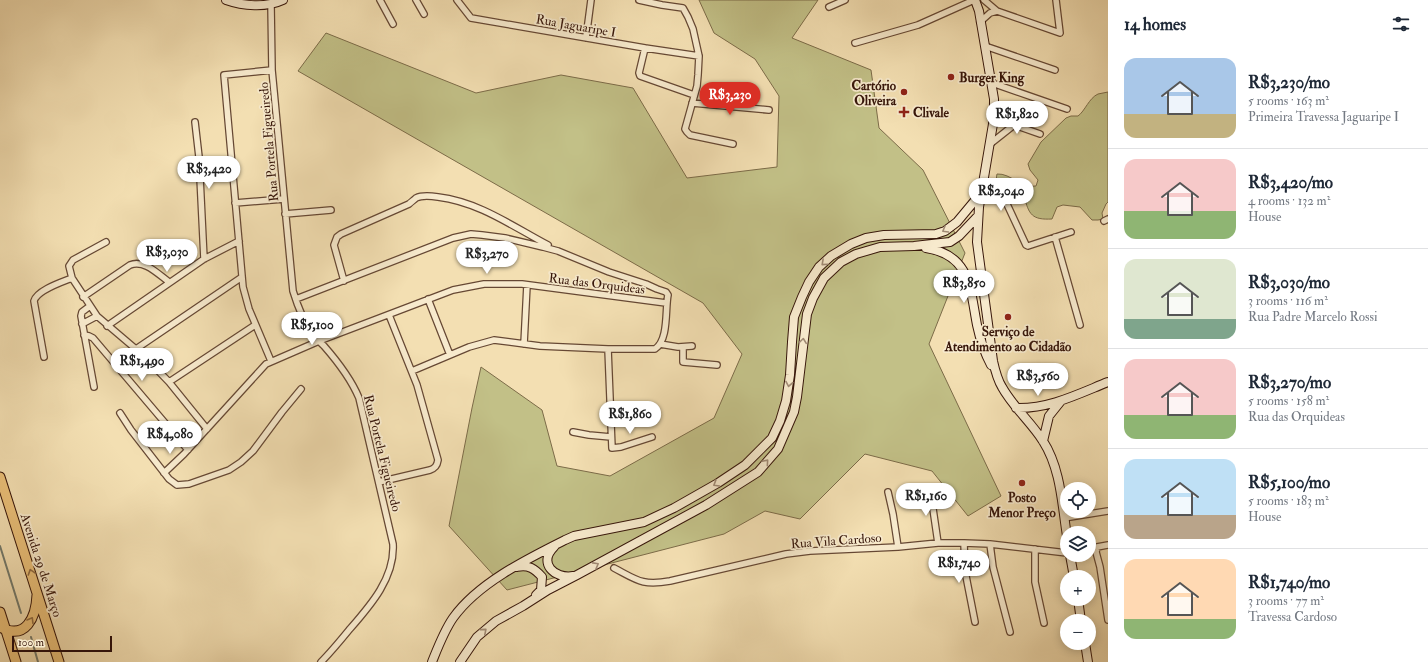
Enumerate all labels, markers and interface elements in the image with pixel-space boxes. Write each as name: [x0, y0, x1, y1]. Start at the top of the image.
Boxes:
street label: Rua Jaguaripe I: [534, 11, 617, 42]
icon: filters: [1390, 13, 1412, 35]
text: 14 homes: [1124, 14, 1186, 35]
place label: Burger King: [959, 70, 1025, 87]
marker: Burger King: [946, 72, 956, 82]
text: R$3,230/mo: [1248, 72, 1330, 93]
icon: home: [1156, 74, 1204, 122]
place label: Cartório Oliveira: [851, 78, 897, 109]
street label: Rua Portela Figueiredo: [256, 81, 282, 202]
pin: R$3,230: [693, 82, 767, 116]
text: R$3,230: [709, 87, 752, 103]
marker: Cartório Oliveira: [899, 87, 909, 97]
text: 5 rooms · 163 m²: [1248, 93, 1329, 109]
pin: R$1,820: [980, 101, 1054, 135]
place label: Clivale: [913, 105, 949, 121]
marker: Clivale: [898, 106, 910, 118]
text: R$1,820: [995, 106, 1039, 122]
text: Primeira Travessa Jaguaripe I: [1248, 109, 1399, 125]
pin: R$3,420: [172, 156, 246, 190]
text: R$3,420: [186, 161, 232, 177]
text: R$3,420/mo: [1248, 172, 1333, 193]
icon: home: [1156, 175, 1204, 223]
pin: R$2,040: [964, 178, 1038, 212]
text: R$2,040: [978, 183, 1024, 199]
text: 4 rooms · 132 m²: [1248, 193, 1330, 209]
text: House: [1248, 209, 1281, 225]
one-way arrow: [942, 225, 949, 232]
pin: R$3,030: [130, 239, 204, 273]
pin: R$3,270: [450, 241, 524, 275]
text: R$3,030: [145, 244, 189, 260]
text: R$3,270: [465, 246, 509, 262]
one-way arrow: [821, 258, 829, 266]
street label: Rua das Orquideas: [548, 270, 646, 298]
pin: R$3,850: [927, 270, 1001, 304]
text: R$3,030/mo: [1248, 272, 1330, 293]
text: R$3,850: [942, 275, 986, 291]
icon: home: [1156, 275, 1204, 323]
text: 3 rooms · 116 m²: [1248, 293, 1328, 309]
text: Rua Padre Marcelo Rossi: [1248, 309, 1377, 325]
pin: R$5,100: [275, 312, 349, 346]
marker: Serviço de Atendimento ao Cidadão: [1003, 312, 1013, 322]
text: R$5,100: [290, 317, 334, 333]
place label: Serviço de Atendimento ao Cidadão: [944, 324, 1072, 355]
one-way arrow: [798, 338, 807, 344]
pin: R$1,490: [105, 348, 179, 382]
text: R$1,490: [119, 353, 165, 369]
pin: R$3,560: [1001, 363, 1075, 397]
text: R$3,560: [1016, 368, 1060, 384]
text: R$3,270/mo: [1248, 372, 1331, 393]
icon: home: [1156, 375, 1204, 423]
one-way arrow: [785, 381, 794, 387]
street label: Rua Portela Figueiredo: [360, 393, 404, 513]
text: 5 rooms · 158 m²: [1248, 393, 1329, 409]
pin: R$1,860: [593, 401, 667, 435]
text: R$1,860: [608, 406, 652, 422]
text: Rua das Orquideas: [1248, 409, 1345, 425]
pin: R$4,080: [133, 421, 207, 455]
text: R$4,080: [147, 426, 193, 442]
one-way arrow: [762, 460, 769, 467]
text: R$5,100/mo: [1248, 472, 1330, 493]
icon: home: [1156, 475, 1204, 523]
marker: Posto Menor Preço: [1017, 478, 1027, 488]
one-way arrow: [713, 480, 720, 487]
map controls: [1060, 482, 1096, 650]
button: locate: [1060, 482, 1096, 518]
pin: R$1,160: [889, 483, 963, 517]
text: R$1,160: [905, 488, 947, 504]
place label: Posto Menor Preço: [987, 490, 1056, 521]
text: 5 rooms · 183 m²: [1248, 493, 1329, 509]
text: House: [1248, 509, 1281, 525]
street label: Avenida 29 de Março: [16, 510, 65, 619]
button: layers: [1060, 526, 1096, 562]
street label: Rua Vila Cardoso: [790, 530, 882, 552]
pin: R$1,740: [922, 550, 996, 584]
text: R$1,740: [937, 555, 981, 571]
one-way arrow: [591, 563, 599, 570]
one-way arrow: [27, 568, 36, 575]
button: +: [1060, 570, 1096, 606]
text: R$1,740/mo: [1248, 572, 1330, 593]
icon: home: [1156, 575, 1204, 623]
text: 3 rooms · 77 m²: [1248, 593, 1324, 609]
text: Travessa Cardoso: [1248, 609, 1337, 625]
button: −: [1060, 614, 1096, 650]
one-way arrow: [26, 617, 33, 624]
one-way arrow: [479, 629, 487, 636]
scale bar: [12, 634, 112, 653]
text: 100 m: [18, 636, 44, 649]

